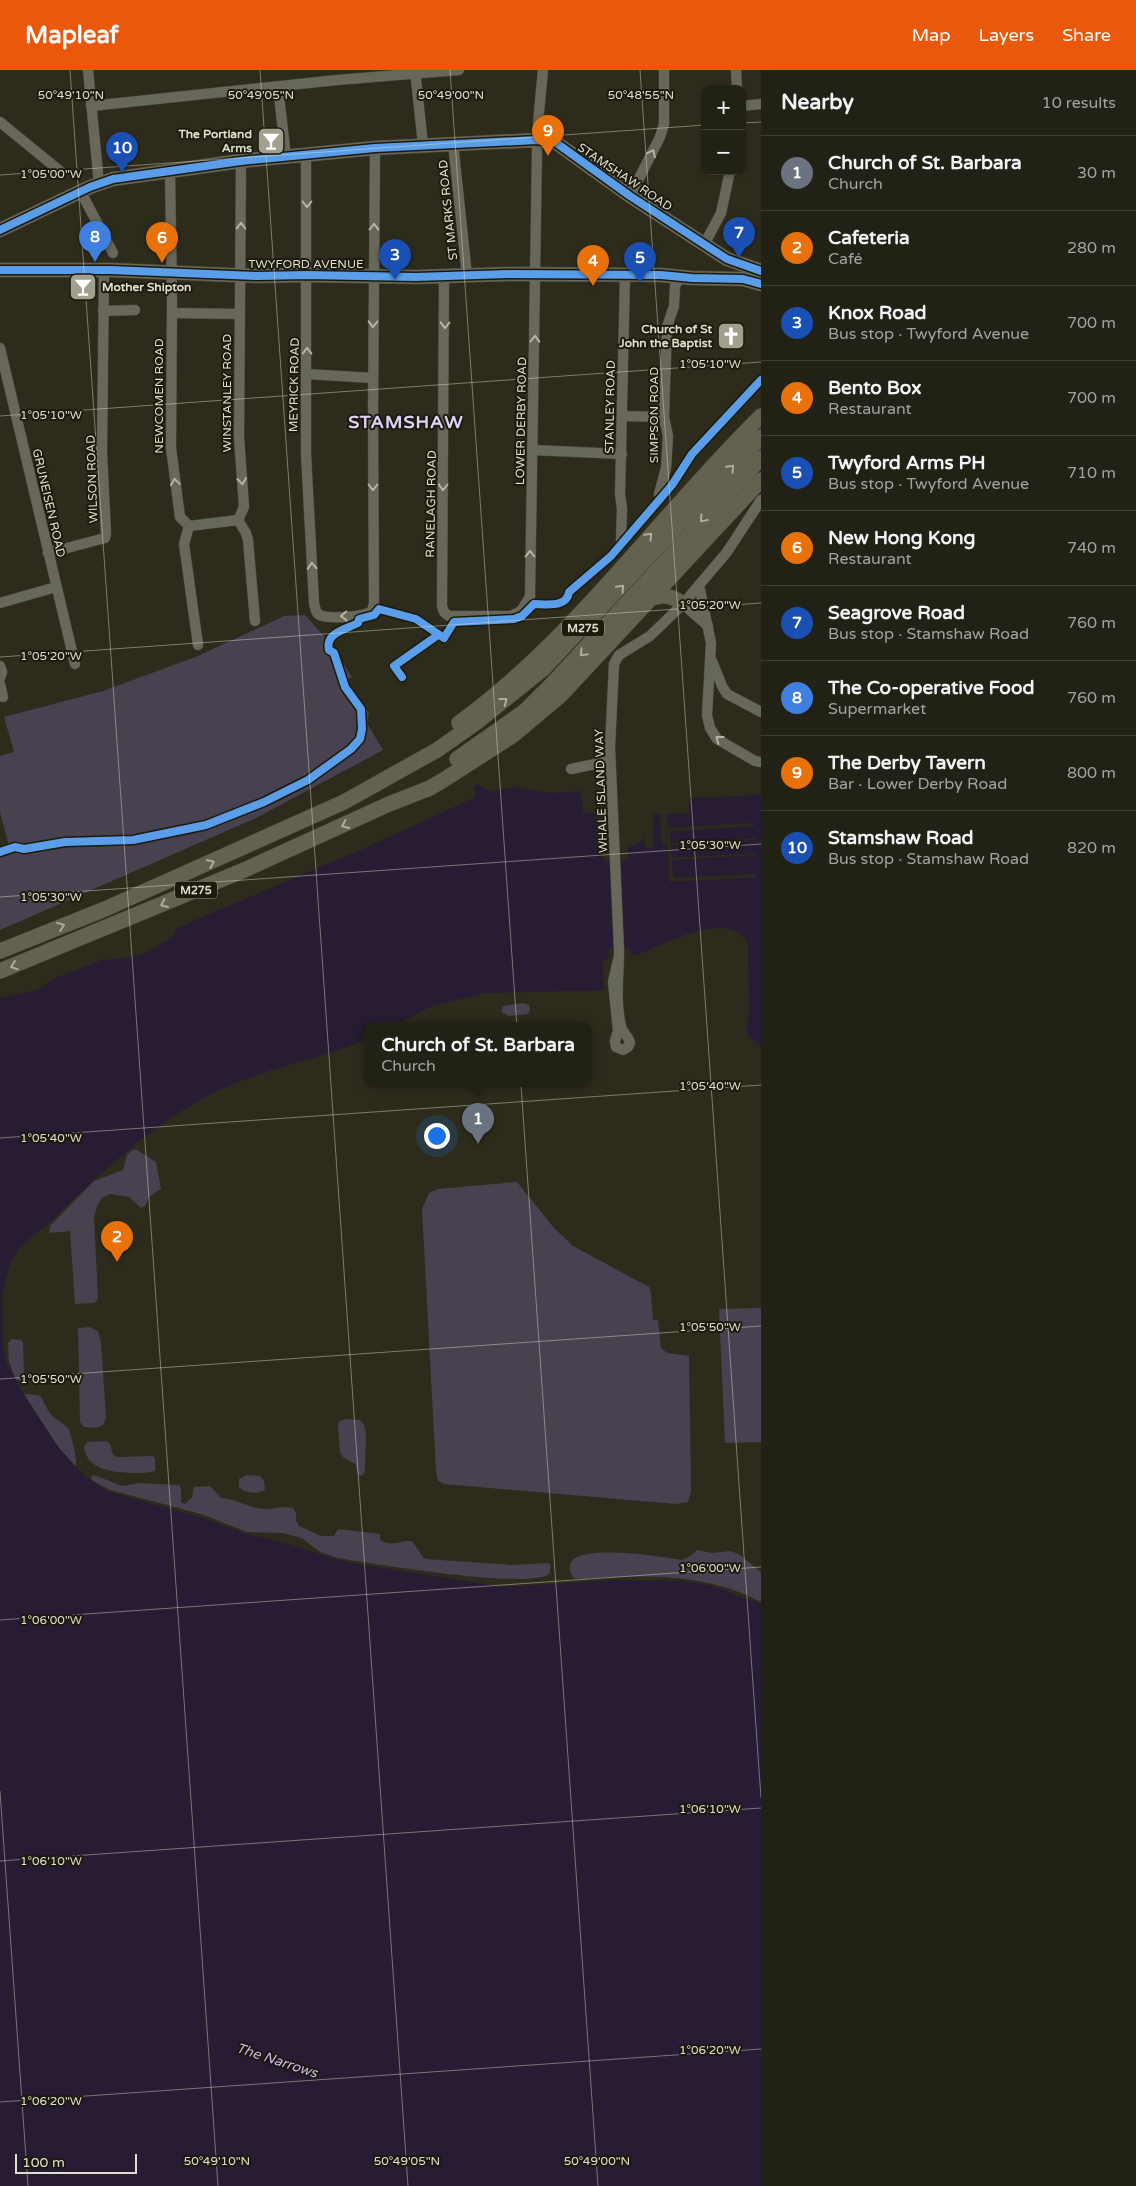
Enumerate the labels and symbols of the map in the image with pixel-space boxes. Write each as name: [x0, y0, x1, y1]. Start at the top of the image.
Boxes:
text: 50°49'10"N: [38, 88, 104, 102]
text: 50°49'05"N: [228, 88, 294, 102]
text: 50°49'00"N: [418, 88, 484, 102]
text: 50°48'55"N: [608, 88, 674, 102]
pin: 9: [532, 115, 564, 156]
bar icon: The Portland Arms: [256, 126, 286, 156]
place label: The Portland Arms: [178, 127, 252, 155]
pin: 10: [106, 132, 138, 173]
street label: STAMSHAW ROAD: [575, 140, 675, 214]
one-way arrow: [646, 149, 656, 158]
street label: ST MARKS ROAD: [436, 159, 460, 261]
text: 1°05'00"W: [20, 167, 82, 181]
one-way arrow: [302, 200, 312, 208]
pin: 7: [723, 217, 755, 258]
pin: 8: [79, 221, 111, 262]
pin: 6: [146, 222, 178, 263]
one-way arrow: [236, 222, 246, 230]
one-way arrow: [369, 223, 379, 230]
pin: 3: [379, 239, 411, 280]
pin: 5: [624, 242, 656, 283]
pin: 4: [577, 245, 609, 286]
street label: TWYFORD AVENUE: [248, 257, 364, 271]
bar icon: Mother Shipton: [68, 272, 98, 302]
place label: Mother Shipton: [102, 280, 191, 295]
one-way arrow: [368, 321, 379, 329]
church icon: Church of St John the Baptist: [716, 321, 746, 351]
one-way arrow: [440, 322, 450, 329]
place label: Church of St John the Baptist: [618, 322, 712, 351]
street label: WINSTANLEY ROAD: [220, 334, 234, 452]
one-way arrow: [529, 335, 540, 343]
street label: NEWCOMEN ROAD: [152, 338, 166, 454]
street label: MEYRICK ROAD: [286, 338, 302, 432]
one-way arrow: [302, 347, 312, 354]
street label: LOWER DERBY ROAD: [513, 357, 529, 485]
text: 1°05'10"W: [679, 357, 741, 371]
street label: STANLEY ROAD: [602, 360, 618, 454]
street label: SIMPSON ROAD: [647, 367, 661, 463]
text: 1°05'10"W: [20, 408, 82, 422]
district label: STAMSHAW: [348, 411, 464, 433]
street label: WILSON ROAD: [83, 435, 101, 523]
street label: GRUNEISEN ROAD: [30, 447, 68, 559]
street label: RANELAGH ROAD: [423, 450, 439, 558]
one-way arrow: [725, 465, 734, 474]
one-way arrow: [170, 477, 181, 485]
one-way arrow: [236, 477, 247, 485]
one-way arrow: [368, 484, 378, 491]
one-way arrow: [438, 484, 448, 492]
one-way arrow: [700, 513, 709, 522]
one-way arrow: [643, 533, 652, 542]
one-way arrow: [525, 550, 535, 558]
one-way arrow: [306, 561, 317, 569]
one-way arrow: [615, 585, 624, 594]
text: 1°05'20"W: [679, 598, 741, 612]
one-way arrow: [340, 611, 348, 621]
road number: M275: [562, 620, 604, 636]
one-way arrow: [580, 647, 589, 656]
text: 1°05'20"W: [20, 649, 82, 663]
one-way arrow: [499, 698, 508, 707]
street label: WHALE ISLAND WAY: [592, 728, 610, 853]
one-way arrow: [716, 736, 725, 744]
one-way arrow: [341, 818, 350, 829]
text: 1°05'30"W: [679, 838, 741, 852]
one-way arrow: [206, 858, 215, 869]
road number: M275: [175, 882, 217, 898]
text: 1°05'30"W: [20, 890, 82, 904]
one-way arrow: [160, 897, 169, 908]
one-way arrow: [57, 922, 65, 932]
one-way arrow: [10, 960, 18, 970]
text: 1°05'40"W: [679, 1079, 741, 1093]
pin: 1: [462, 1103, 494, 1144]
your location: [424, 1123, 450, 1149]
text: 1°05'40"W: [20, 1131, 82, 1145]
pin: 2: [101, 1221, 133, 1262]
text: 1°05'50"W: [679, 1320, 741, 1334]
text: 1°05'50"W: [20, 1372, 82, 1386]
text: 1°06'00"W: [679, 1561, 741, 1575]
text: 1°06'00"W: [20, 1613, 82, 1627]
text: 1°06'10"W: [679, 1802, 741, 1816]
text: 1°06'10"W: [20, 1854, 82, 1868]
water label: The Narrows: [234, 2039, 321, 2082]
text: 1°06'20"W: [679, 2043, 741, 2057]
text: 1°06'20"W: [20, 2094, 82, 2108]
scale bar: [15, 2151, 138, 2174]
text: 50°49'10"N: [184, 2154, 250, 2168]
text: 50°49'05"N: [374, 2154, 440, 2168]
text: 50°49'00"N: [564, 2154, 630, 2168]

